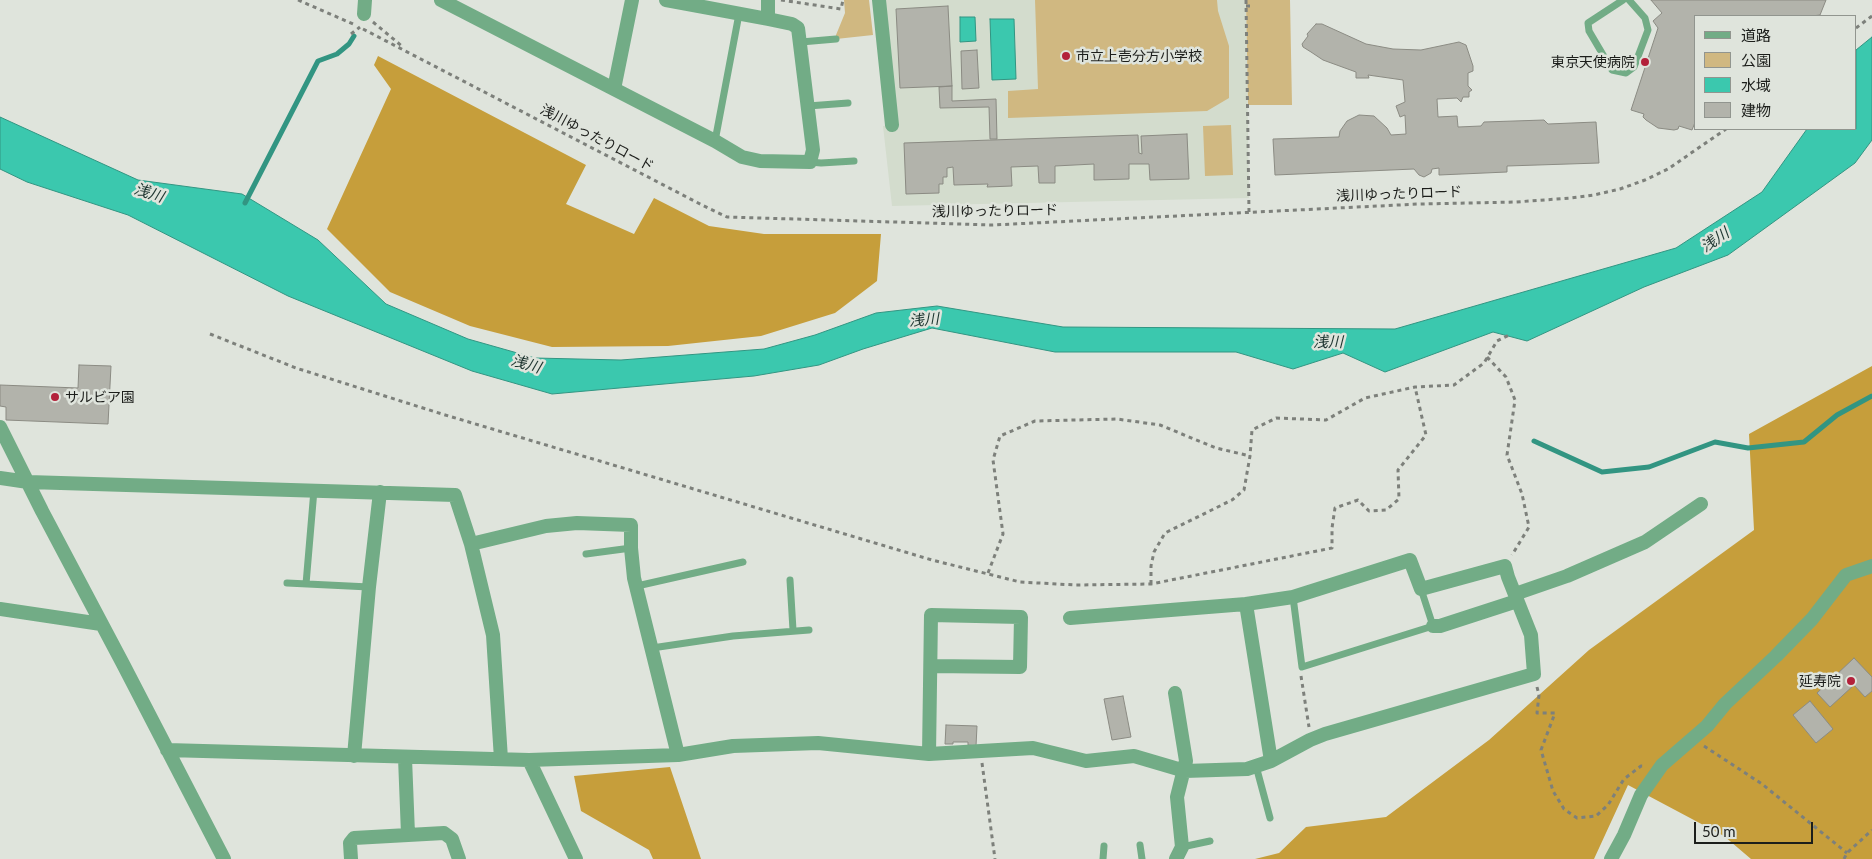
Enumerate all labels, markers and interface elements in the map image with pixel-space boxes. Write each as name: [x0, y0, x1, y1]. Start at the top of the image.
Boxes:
legend: [1694, 15, 1857, 130]
text: 道路: [1741, 26, 1771, 44]
place label: 市立上壱分方小学校: [1076, 48, 1202, 64]
marker: 市立上壱分方小学校: [1060, 50, 1072, 62]
text: 公園: [1741, 51, 1771, 69]
place label: 東京天使病院: [1551, 54, 1635, 70]
marker: 東京天使病院: [1639, 56, 1651, 68]
text: 水域: [1741, 76, 1771, 94]
street label: 浅川ゆったりロード: [537, 101, 657, 175]
text: 建物: [1741, 101, 1771, 119]
water label: 浅川: [132, 180, 166, 206]
street label: 浅川ゆったりロード: [1336, 183, 1462, 205]
street label: 浅川ゆったりロード: [932, 202, 1058, 220]
water label: 浅川: [1698, 224, 1732, 256]
water label: 浅川: [908, 310, 940, 330]
water label: 浅川: [1313, 333, 1343, 351]
water label: 浅川: [509, 351, 543, 377]
place label: サルビア園: [65, 389, 135, 405]
marker: サルビア園: [49, 391, 61, 403]
place label: 延寿院: [1799, 673, 1841, 689]
marker: 延寿院: [1845, 675, 1857, 687]
scale bar: [1697, 812, 1816, 844]
text: 50 m: [1702, 822, 1736, 840]

